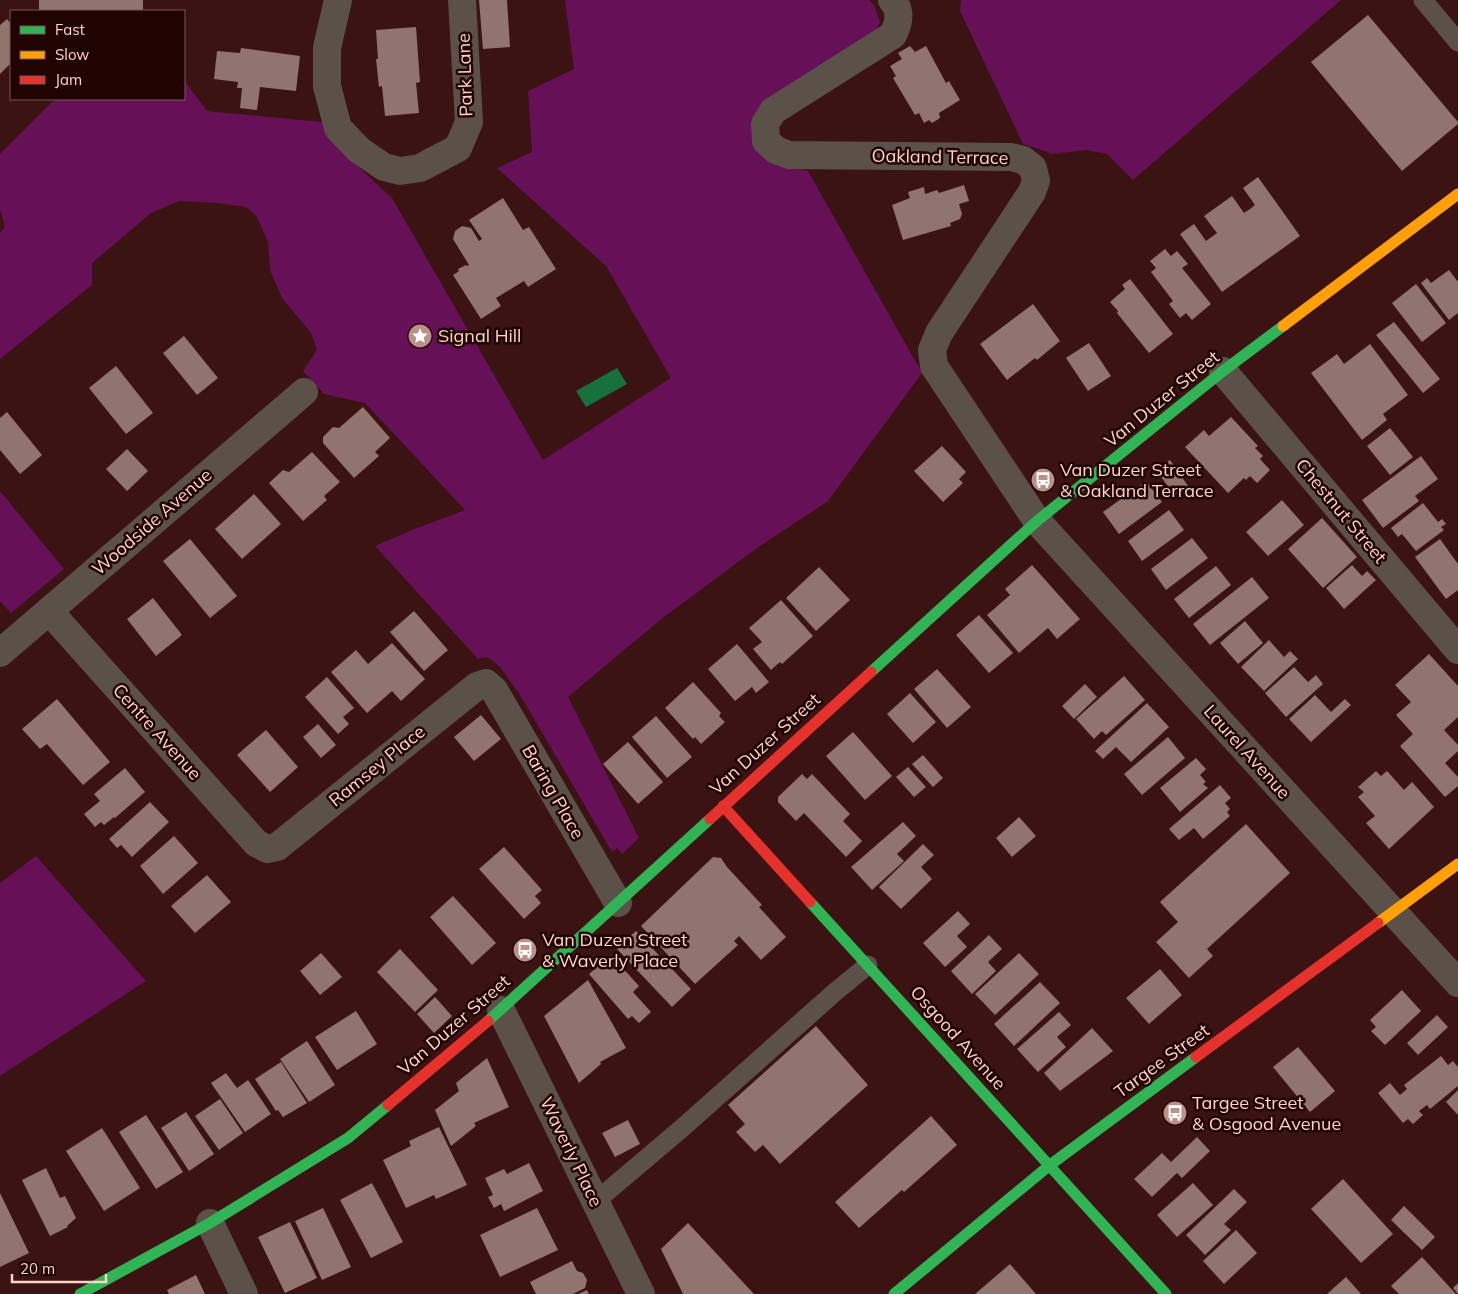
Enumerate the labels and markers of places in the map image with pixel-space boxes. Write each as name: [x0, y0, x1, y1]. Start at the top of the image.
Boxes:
place icon: Signal Hill: [407, 323, 433, 349]
place label: Signal Hill: [438, 324, 521, 347]
place label: Van Duzer Street & Oakland Terrace: [1060, 458, 1213, 502]
bus stop icon: Van Duzer Street & Oakland Terrace: [1030, 467, 1056, 493]
place label: Van Duzen Street & Waverly Place: [542, 928, 687, 972]
bus stop icon: Van Duzen Street & Waverly Place: [512, 937, 538, 963]
place label: Targee Street & Osgood Avenue: [1192, 1091, 1341, 1135]
bus stop icon: Targee Street & Osgood Avenue: [1162, 1100, 1188, 1126]

